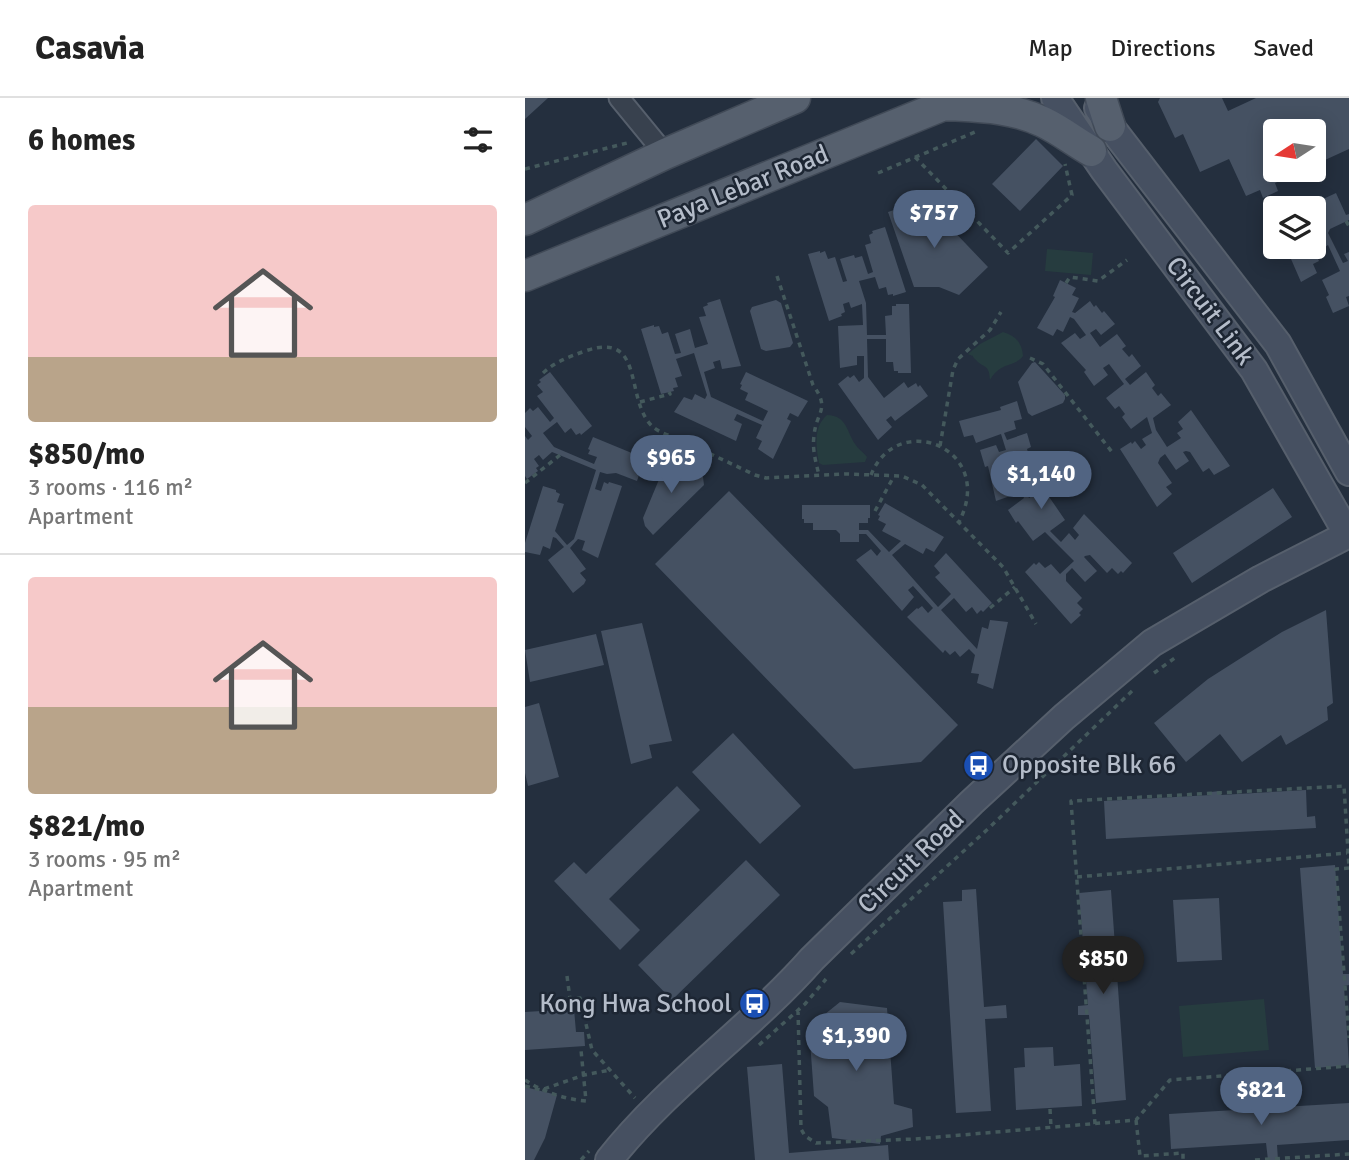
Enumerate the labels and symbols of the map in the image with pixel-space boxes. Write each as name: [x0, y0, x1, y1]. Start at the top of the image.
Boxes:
north arrow: [1263, 119, 1327, 182]
street label: Paya Lebar Road: [653, 138, 833, 236]
pin: $757: [893, 190, 975, 250]
street label: Circuit Link: [1159, 251, 1261, 371]
pin: $965: [630, 436, 712, 495]
pin: $1,140: [984, 452, 1098, 511]
bus stop icon: Opposite Blk 66: [962, 748, 996, 782]
place label: Opposite Blk 66: [1002, 749, 1176, 781]
street label: Circuit Road: [851, 803, 971, 921]
pin: $850: [1062, 936, 1144, 996]
bus stop icon: Kong Hwa School: [738, 987, 772, 1021]
place label: Kong Hwa School: [539, 988, 732, 1020]
pin: $1,390: [799, 1014, 913, 1073]
pin: $821: [1220, 1068, 1302, 1127]

